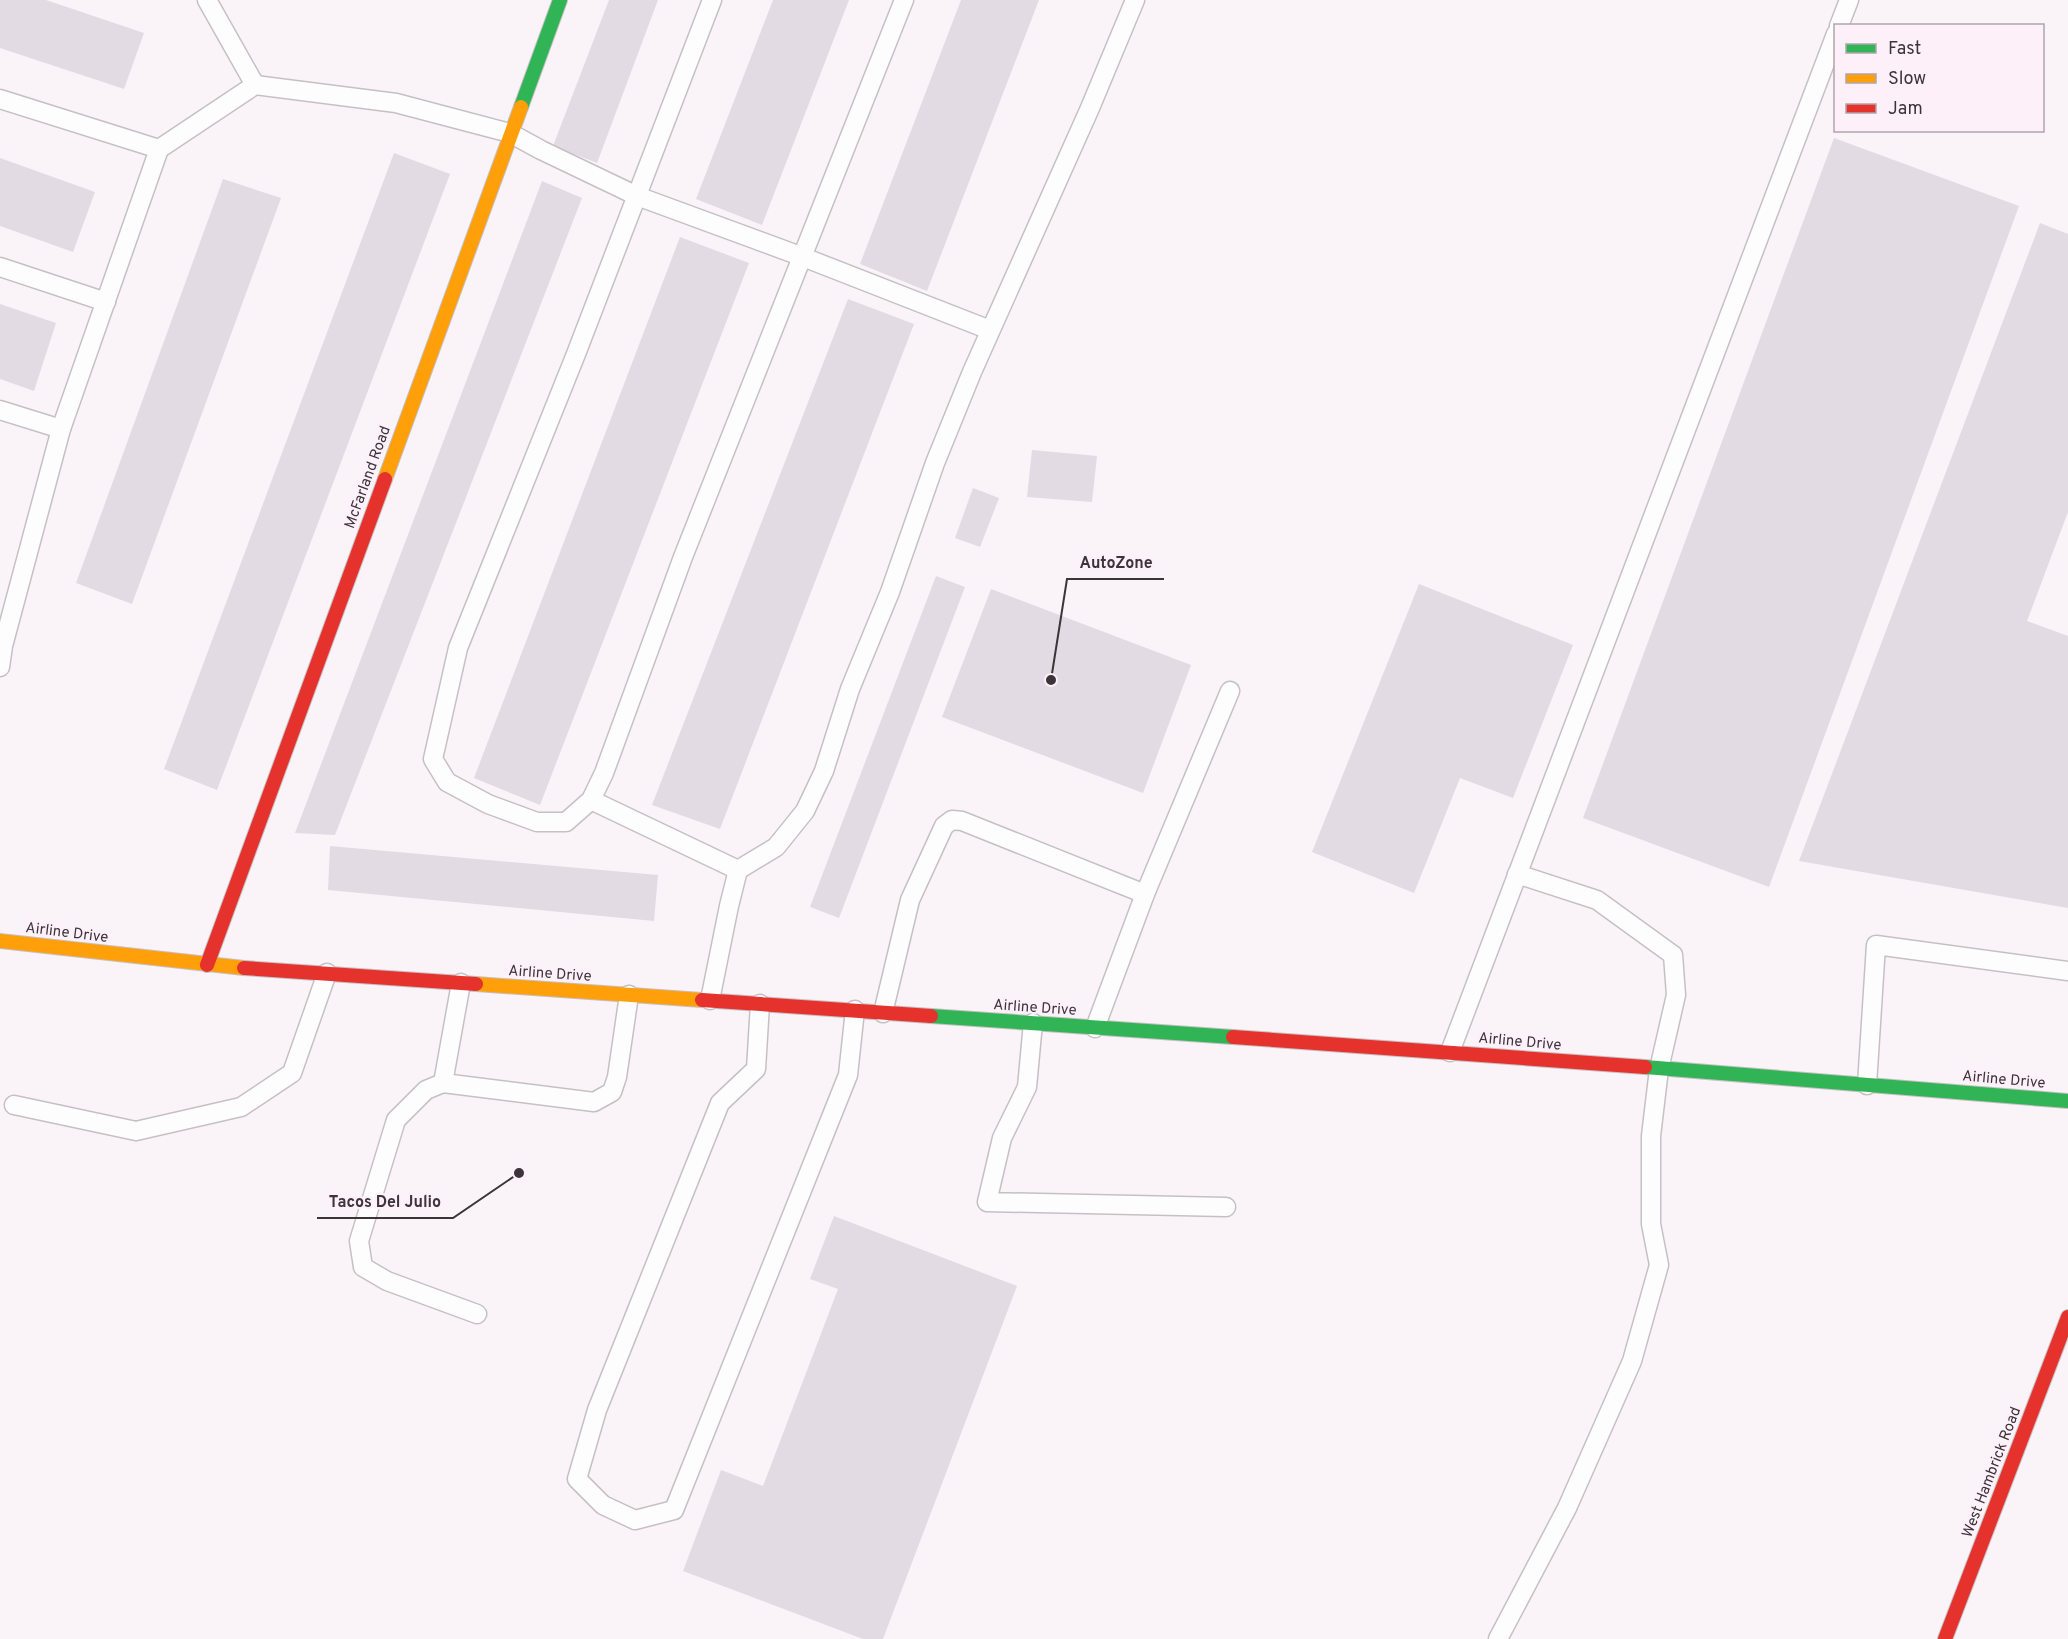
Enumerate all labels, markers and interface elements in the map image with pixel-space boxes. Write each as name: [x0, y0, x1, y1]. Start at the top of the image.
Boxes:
legend: [1834, 24, 2044, 132]
text: Fast: [1888, 38, 1921, 61]
text: Slow: [1888, 68, 1926, 91]
text: Jam: [1888, 98, 1923, 121]
street label: McFarland Road: [341, 424, 396, 532]
callout: AutoZone: [1067, 545, 1164, 579]
text: AutoZone: [1079, 554, 1153, 574]
street label: Airline Drive: [24, 919, 109, 948]
street label: Airline Drive: [508, 962, 592, 987]
street label: Airline Drive: [993, 996, 1077, 1021]
street label: Airline Drive: [1478, 1029, 1562, 1056]
street label: Airline Drive: [1962, 1067, 2046, 1094]
callout: Tacos Del Julio: [317, 1184, 453, 1218]
text: Tacos Del Julio: [329, 1193, 441, 1213]
street label: West Hambrick Road: [1959, 1404, 2026, 1541]

